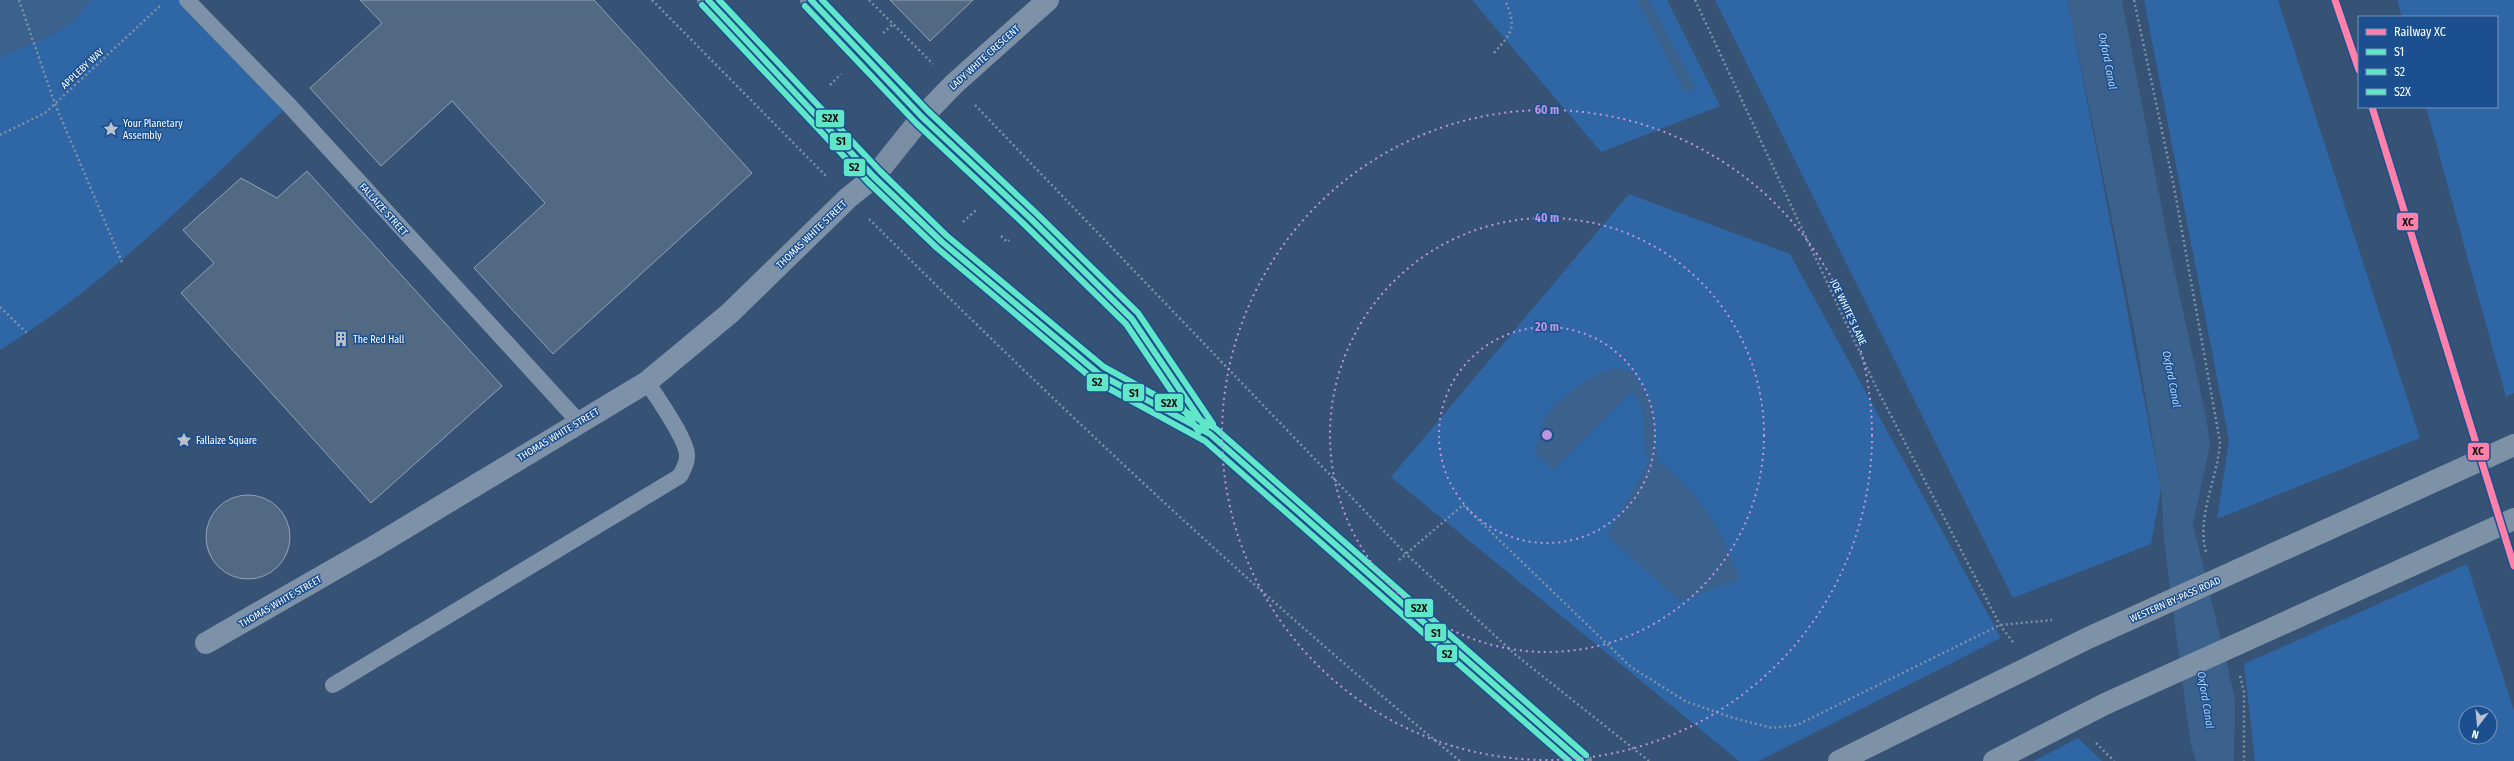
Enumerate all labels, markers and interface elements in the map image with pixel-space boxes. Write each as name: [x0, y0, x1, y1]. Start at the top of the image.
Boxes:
legend: [2358, 16, 2498, 108]
street label: LADY WHITE CRESCENT: [947, 23, 1023, 93]
text: Railway XC: [2394, 25, 2446, 39]
water label: Oxford Canal: [2096, 32, 2119, 91]
text: S1: [2394, 45, 2404, 59]
street label: APPLEBY WAY: [59, 46, 107, 92]
text: S2: [2394, 65, 2405, 79]
text: S2X: [2394, 85, 2411, 99]
text: 60 m: [1535, 103, 1559, 117]
line badge: S2X: [815, 109, 845, 128]
text: S2X: [822, 112, 838, 125]
place label: Your Planetary Assembly: [123, 118, 183, 142]
place icon: Your Planetary Assembly: [102, 120, 120, 138]
line badge: S1: [829, 132, 852, 151]
text: S1: [836, 135, 846, 148]
line badge: S2: [843, 158, 866, 177]
text: S2: [849, 161, 859, 174]
street label: FALLAIZE STREET: [357, 181, 410, 239]
street label: THOMAS WHITE STREET: [774, 198, 850, 271]
text: 40 m: [1535, 211, 1559, 225]
line badge: XC: [2396, 212, 2419, 231]
text: XC: [2401, 216, 2414, 229]
street label: JOE WHITE’S LANE: [1828, 278, 1869, 348]
text: 20 m: [1534, 320, 1559, 334]
building icon: The Red Hall: [332, 330, 350, 348]
place label: The Red Hall: [353, 334, 405, 346]
water label: Oxford Canal: [2160, 350, 2183, 409]
line badge: S2: [1086, 373, 1109, 392]
text: S2: [1092, 376, 1102, 389]
line badge: S1: [1122, 383, 1145, 402]
text: S1: [1129, 387, 1139, 400]
line badge: S2X: [1154, 393, 1184, 412]
text: S2X: [1161, 397, 1177, 410]
street label: THOMAS WHITE STREET: [515, 406, 602, 464]
centre of rings: [1540, 428, 1554, 442]
place icon: Fallaize Square: [175, 431, 193, 449]
place label: Fallaize Square: [196, 435, 257, 447]
line badge: XC: [2467, 442, 2490, 461]
text: XC: [2471, 445, 2484, 458]
street label: THOMAS WHITE STREET: [237, 573, 324, 630]
street label: WESTERN BY-PASS ROAD: [2128, 574, 2223, 625]
line badge: S2X: [1404, 598, 1434, 618]
text: S2X: [1411, 602, 1427, 615]
line badge: S1: [1424, 623, 1447, 642]
text: S1: [1431, 627, 1441, 640]
line badge: S2: [1436, 644, 1458, 663]
text: S2: [1442, 648, 1452, 661]
water label: Oxford Canal: [2195, 671, 2216, 730]
north arrow: [2458, 705, 2498, 745]
text: N: [2470, 727, 2480, 741]

